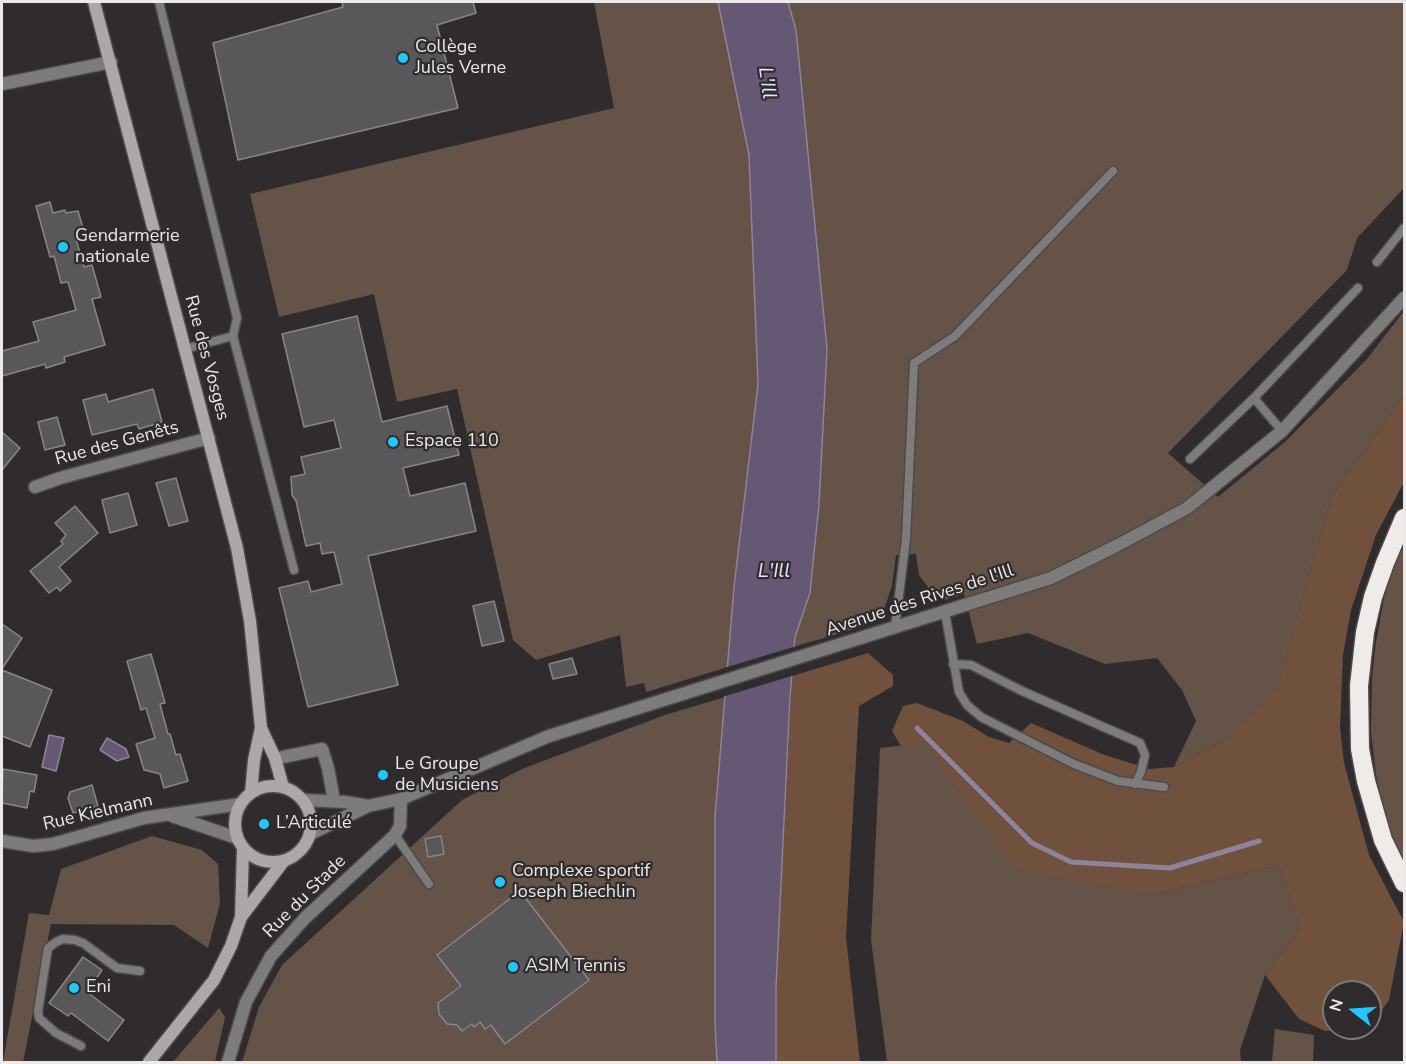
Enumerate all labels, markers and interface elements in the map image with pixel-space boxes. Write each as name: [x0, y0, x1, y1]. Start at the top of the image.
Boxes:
place label: Collège Jules Verne: [415, 37, 506, 80]
marker: Collège Jules Verne: [396, 51, 410, 65]
water label: L'Ill: [752, 65, 780, 101]
place label: Gendarmerie nationale: [75, 226, 180, 268]
marker: Gendarmerie nationale: [56, 240, 70, 254]
street label: Rue des Vosges: [179, 293, 233, 423]
street label: Rue des Genêts: [53, 417, 181, 471]
place label: Espace 110: [405, 431, 499, 453]
marker: Espace 110: [386, 435, 400, 449]
water label: L'Ill: [758, 560, 790, 584]
street label: Avenue des Rives de l'Ill: [823, 560, 1017, 642]
place label: Le Groupe de Musiciens: [395, 754, 499, 796]
marker: Le Groupe de Musiciens: [376, 768, 390, 782]
street label: Rue Kielmann: [41, 790, 155, 836]
place label: L’Articulé: [276, 813, 352, 835]
marker: L’Articulé: [257, 817, 271, 831]
street label: Rue du Stade: [259, 851, 351, 943]
place label: Complexe sportif Joseph Biechlin: [512, 861, 650, 904]
marker: Complexe sportif Joseph Biechlin: [493, 875, 507, 889]
place label: ASIM Tennis: [525, 956, 626, 978]
marker: ASIM Tennis: [506, 960, 520, 974]
place label: Eni: [86, 977, 111, 999]
north arrow: [1322, 980, 1382, 1040]
marker: Eni: [67, 981, 81, 995]
text: N: [1324, 996, 1349, 1014]

